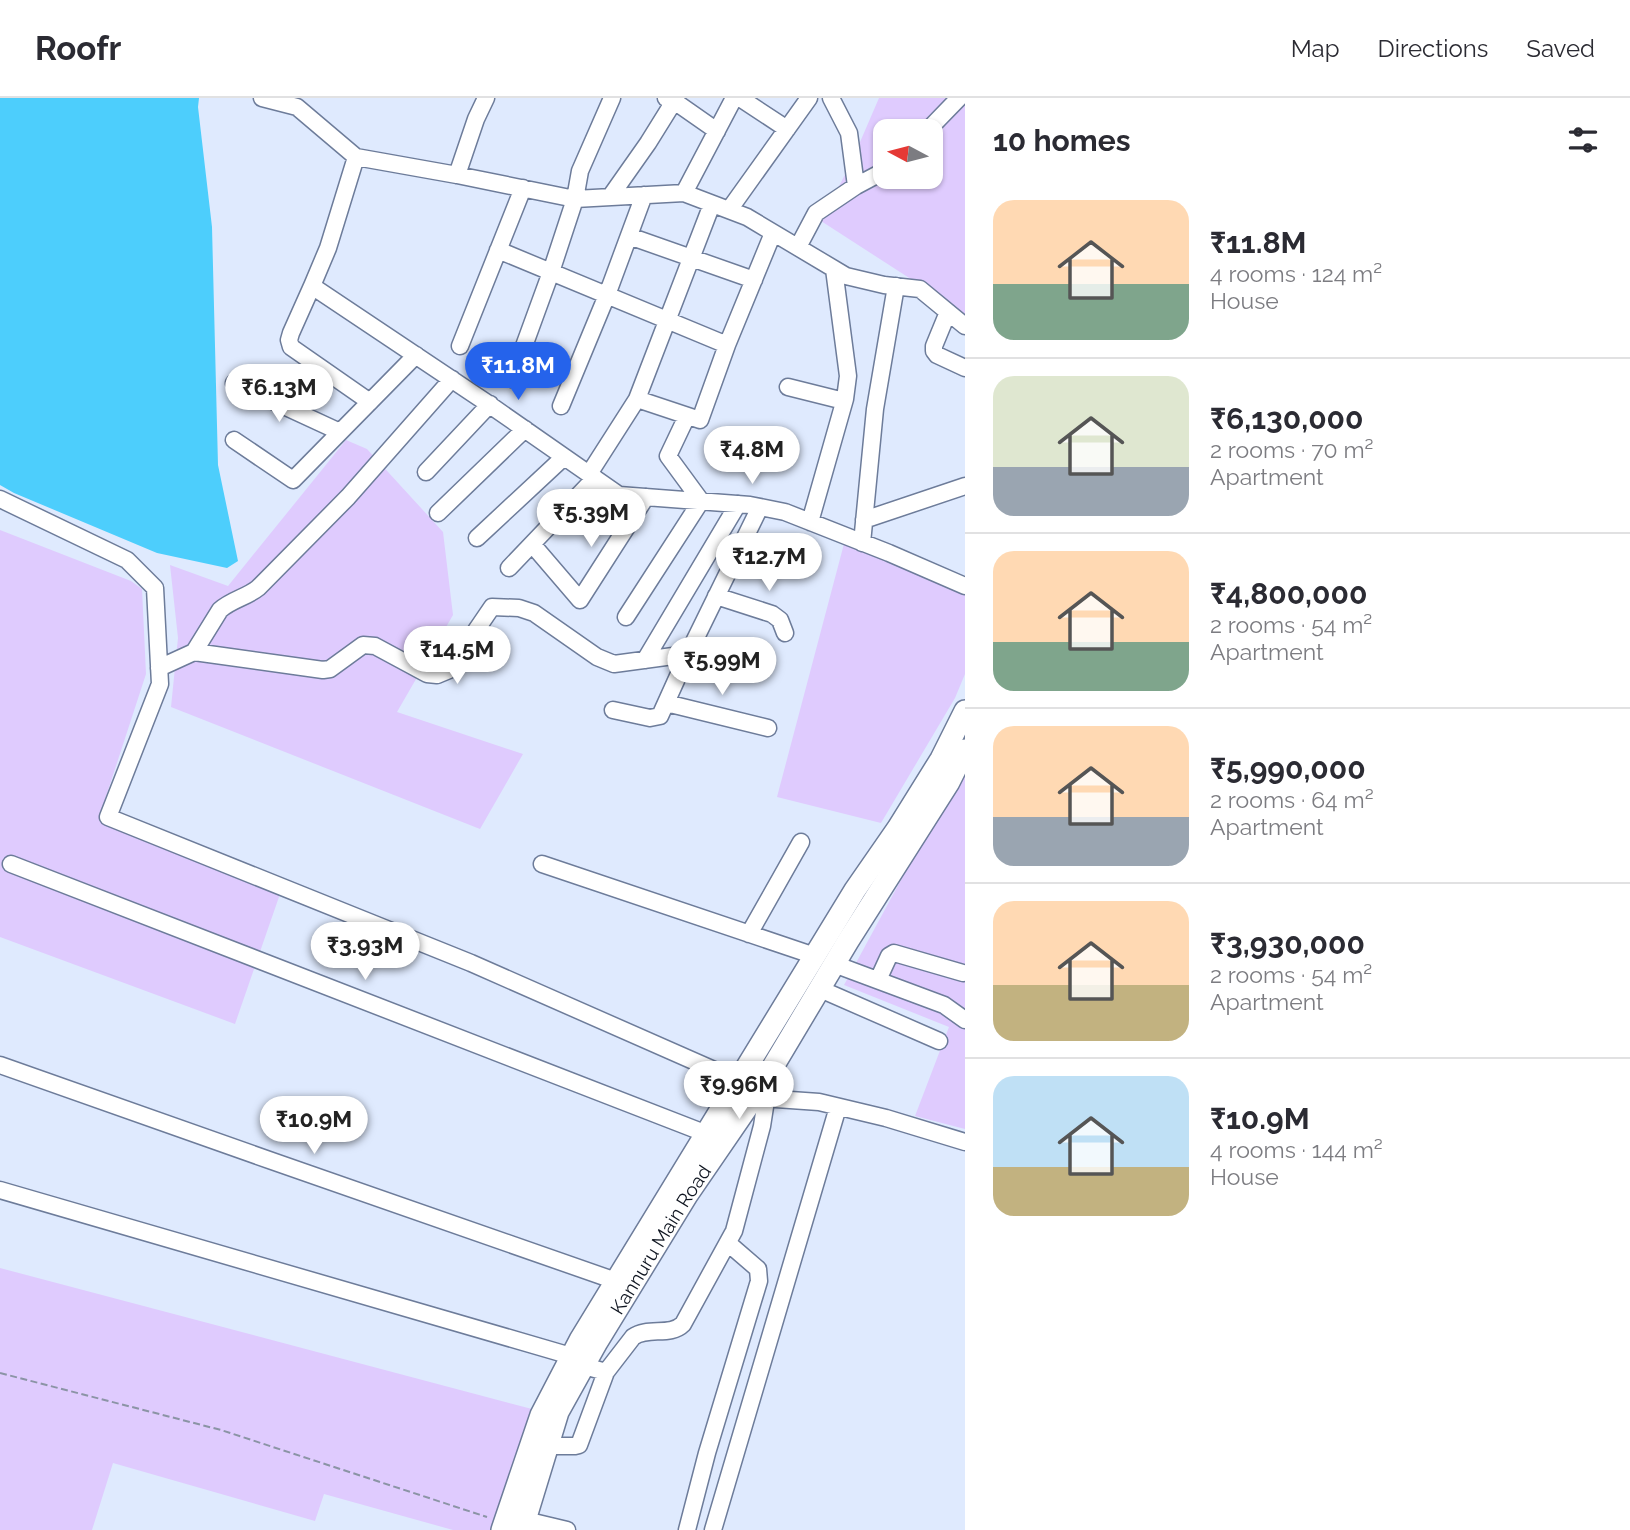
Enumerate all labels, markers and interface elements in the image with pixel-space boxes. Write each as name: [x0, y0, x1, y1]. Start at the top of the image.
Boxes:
text: Roofr: [35, 29, 121, 68]
text: Map: [1291, 34, 1340, 63]
text: Directions: [1378, 34, 1488, 63]
text: Saved: [1526, 34, 1595, 63]
north arrow: [873, 119, 943, 189]
map controls: [873, 119, 943, 189]
icon: filters: [1564, 121, 1602, 159]
text: 10 homes: [993, 123, 1130, 158]
text: ₹11.8M: [1210, 225, 1307, 260]
icon: home: [1049, 228, 1133, 312]
text: 4 rooms · 124 m²: [1210, 260, 1382, 287]
text: House: [1210, 287, 1279, 314]
pin: ₹11.8M: [461, 342, 575, 402]
text: ₹11.8M: [481, 351, 555, 378]
pin: ₹6.13M: [222, 364, 336, 424]
text: ₹6.13M: [241, 373, 317, 400]
text: ₹6,130,000: [1210, 401, 1363, 436]
icon: home: [1049, 404, 1133, 488]
pin: ₹4.8M: [703, 426, 801, 486]
text: ₹4.8M: [720, 435, 784, 462]
text: 2 rooms · 70 m²: [1210, 436, 1373, 463]
text: Apartment: [1210, 463, 1324, 490]
pin: ₹5.39M: [534, 490, 648, 549]
text: ₹5.39M: [553, 498, 629, 525]
pin: ₹12.7M: [712, 533, 826, 593]
text: ₹12.7M: [732, 542, 806, 569]
text: ₹4,800,000: [1210, 576, 1367, 611]
icon: home: [1049, 579, 1133, 663]
text: 2 rooms · 54 m²: [1210, 611, 1372, 638]
pin: ₹14.5M: [400, 626, 514, 686]
text: ₹14.5M: [420, 635, 494, 662]
pin: ₹5.99M: [665, 638, 779, 697]
text: Apartment: [1210, 638, 1324, 665]
text: ₹5.99M: [683, 646, 761, 673]
text: ₹5,990,000: [1210, 751, 1366, 786]
icon: home: [1049, 754, 1133, 838]
text: 2 rooms · 64 m²: [1210, 786, 1374, 813]
text: Apartment: [1210, 813, 1324, 840]
pin: ₹3.93M: [308, 922, 422, 982]
text: ₹3,930,000: [1210, 926, 1365, 961]
icon: home: [1049, 929, 1133, 1013]
text: ₹3.93M: [327, 931, 403, 958]
text: 2 rooms · 54 m²: [1210, 961, 1372, 988]
text: Apartment: [1210, 988, 1324, 1015]
pin: ₹9.96M: [682, 1062, 796, 1121]
text: ₹9.96M: [700, 1070, 778, 1097]
pin: ₹10.9M: [257, 1096, 371, 1156]
text: ₹10.9M: [1210, 1101, 1310, 1136]
icon: home: [1049, 1104, 1133, 1188]
text: ₹10.9M: [276, 1105, 352, 1132]
text: 4 rooms · 144 m²: [1210, 1136, 1383, 1163]
street label: Kannuru Main Road: [606, 1161, 715, 1318]
text: House: [1210, 1163, 1279, 1190]

